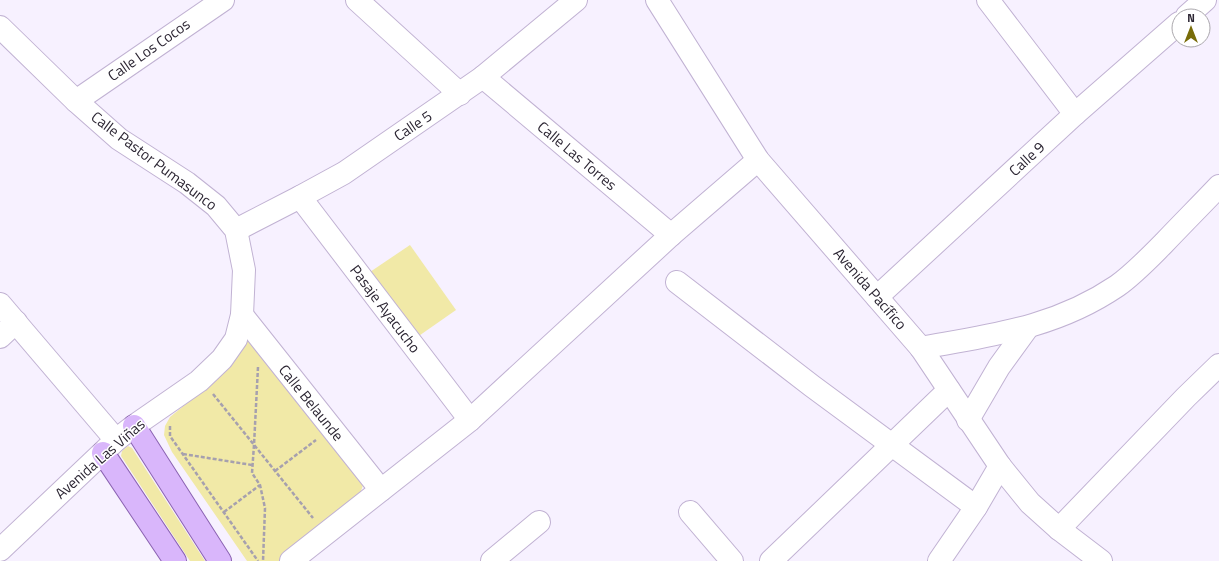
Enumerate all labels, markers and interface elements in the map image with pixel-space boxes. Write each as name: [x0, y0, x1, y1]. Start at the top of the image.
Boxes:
north arrow: [1171, 8, 1211, 48]
text: N: [1187, 10, 1195, 26]
street label: Calle Los Cocos: [103, 13, 195, 87]
street label: Calle 5: [389, 104, 437, 147]
street label: Calle Pastor Pumasunco: [86, 105, 222, 216]
street label: Calle Las Torres: [533, 115, 622, 196]
street label: Calle 9: [1003, 136, 1050, 181]
street label: Avenida Pacífico: [828, 243, 913, 335]
street label: Pasaje Ayacucho: [345, 260, 426, 358]
street label: Calle Belaunde: [273, 359, 350, 446]
street label: Avenida Las Viñas: [50, 413, 150, 504]

